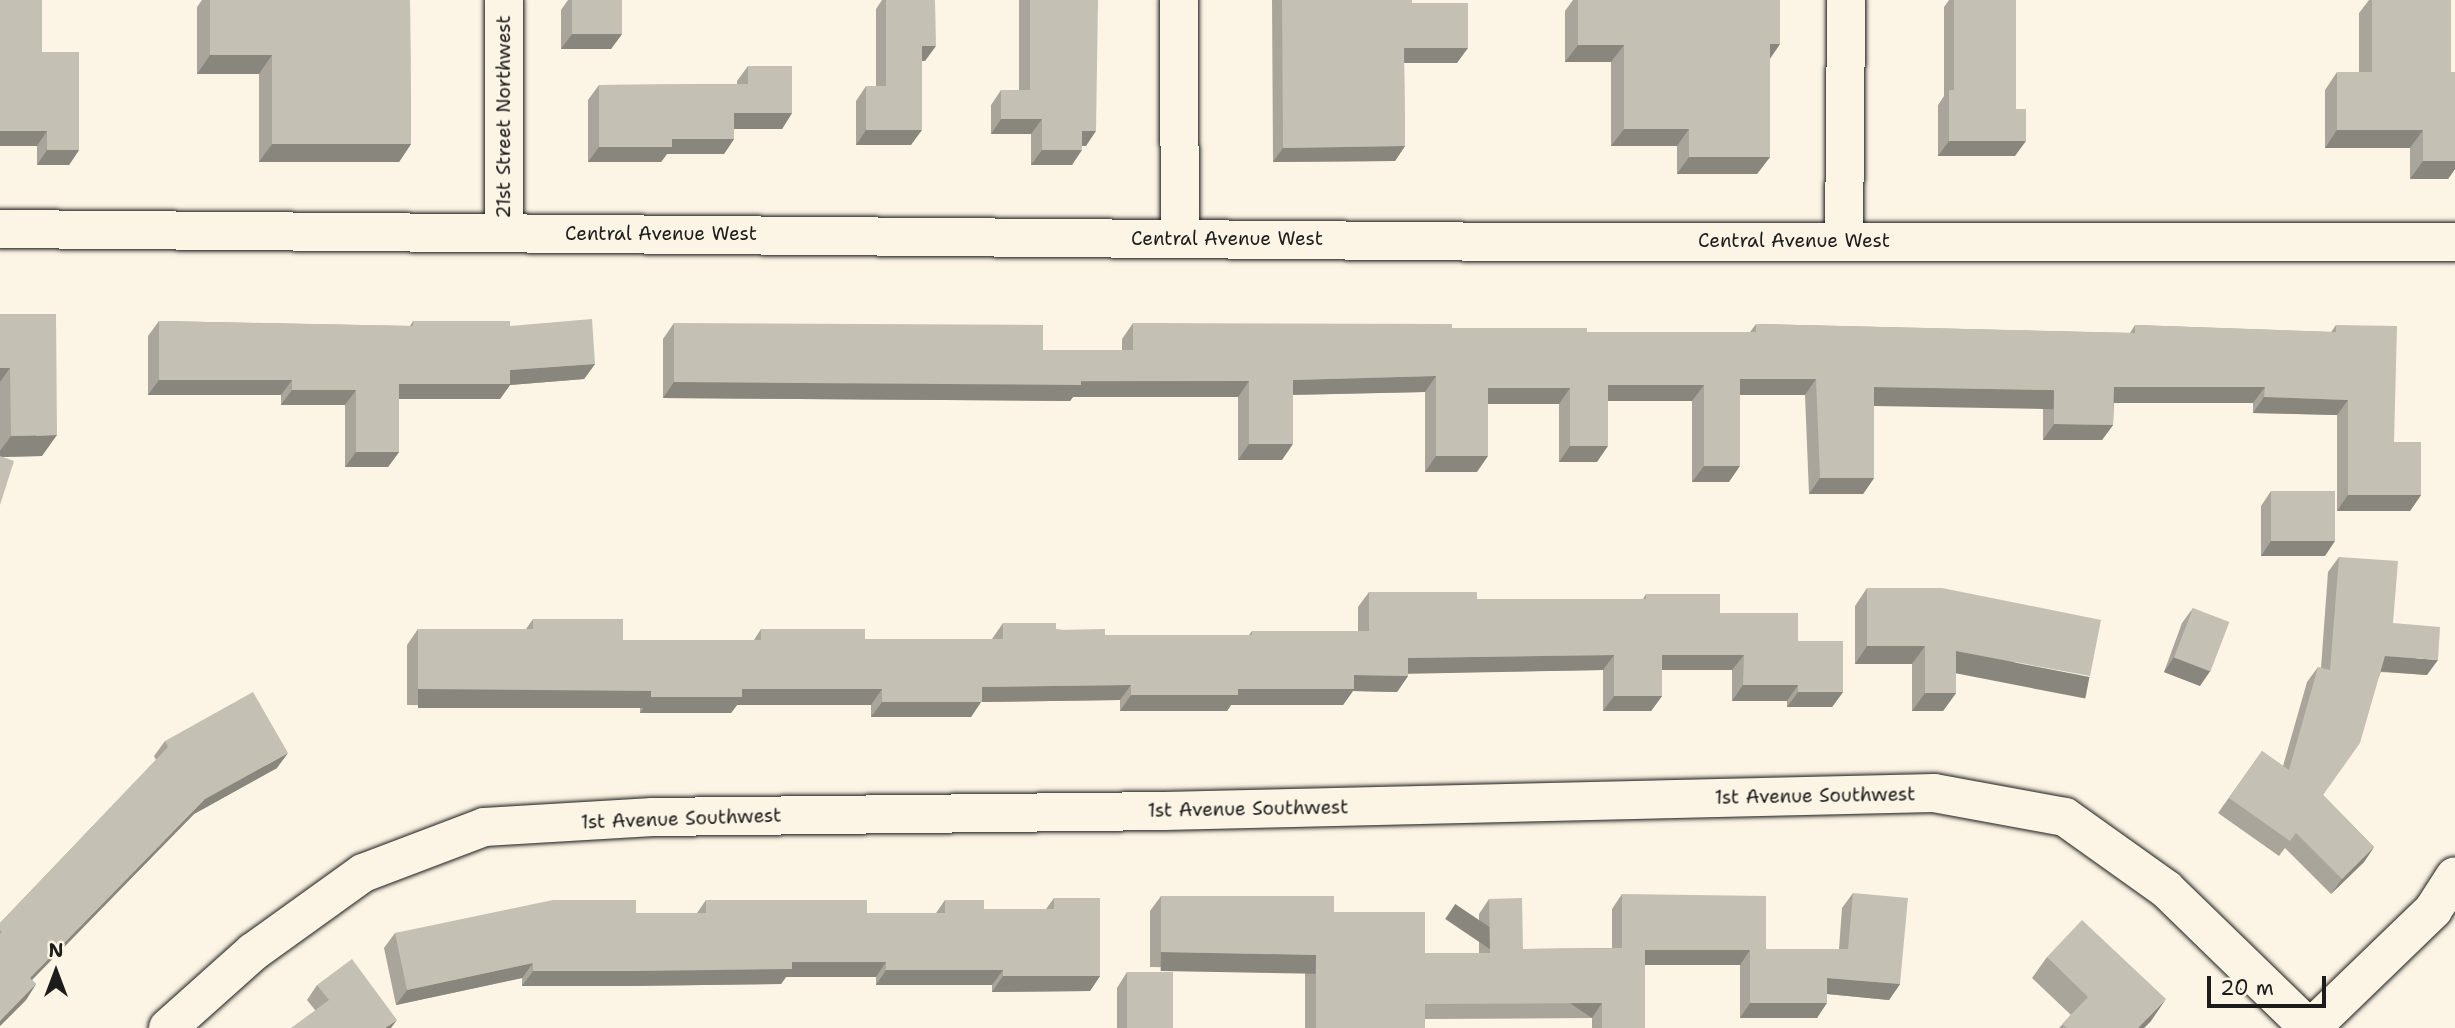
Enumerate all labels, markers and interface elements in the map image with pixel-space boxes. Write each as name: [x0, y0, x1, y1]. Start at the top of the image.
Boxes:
street label: 21st Street Northwest: [493, 15, 515, 219]
street label: Central Avenue West: [565, 223, 757, 245]
street label: Central Avenue West: [1131, 228, 1323, 250]
street label: Central Avenue West: [1698, 230, 1890, 252]
street label: 1st Avenue Southwest: [1714, 783, 1916, 809]
street label: 1st Avenue Southwest: [1147, 796, 1349, 822]
street label: 1st Avenue Southwest: [580, 804, 782, 834]
north arrow: [21, 937, 91, 1007]
text: N: [48, 938, 64, 963]
scale bar: [2210, 962, 2329, 1006]
text: 20 m: [2220, 974, 2274, 1002]

